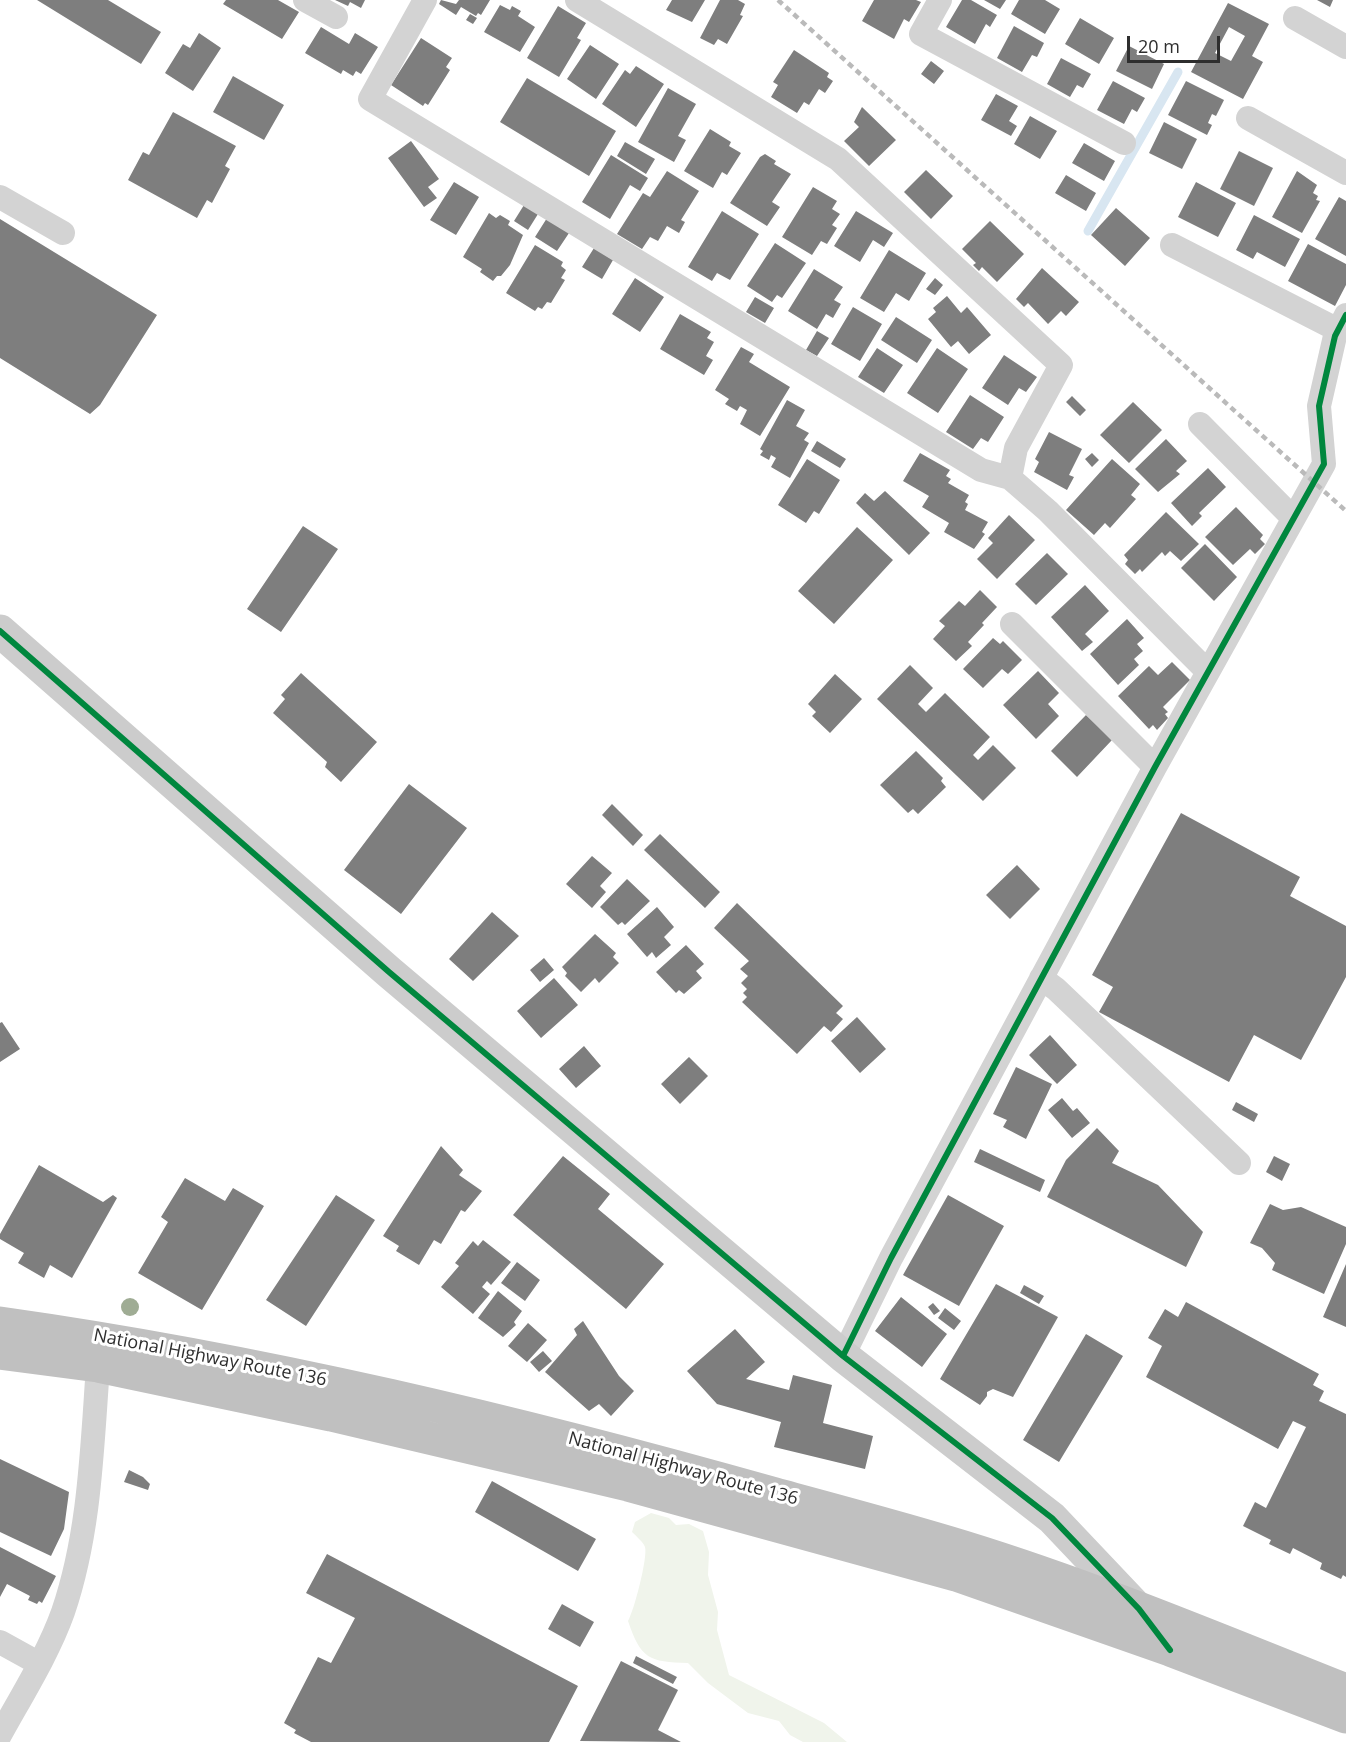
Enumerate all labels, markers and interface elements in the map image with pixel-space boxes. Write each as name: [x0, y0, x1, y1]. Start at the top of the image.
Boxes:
scale bar: [1130, 24, 1223, 62]
text: 20 m: [1138, 34, 1180, 58]
street label: National Highway Route 136: [92, 1325, 328, 1391]
street label: National Highway Route 136: [566, 1428, 800, 1510]

